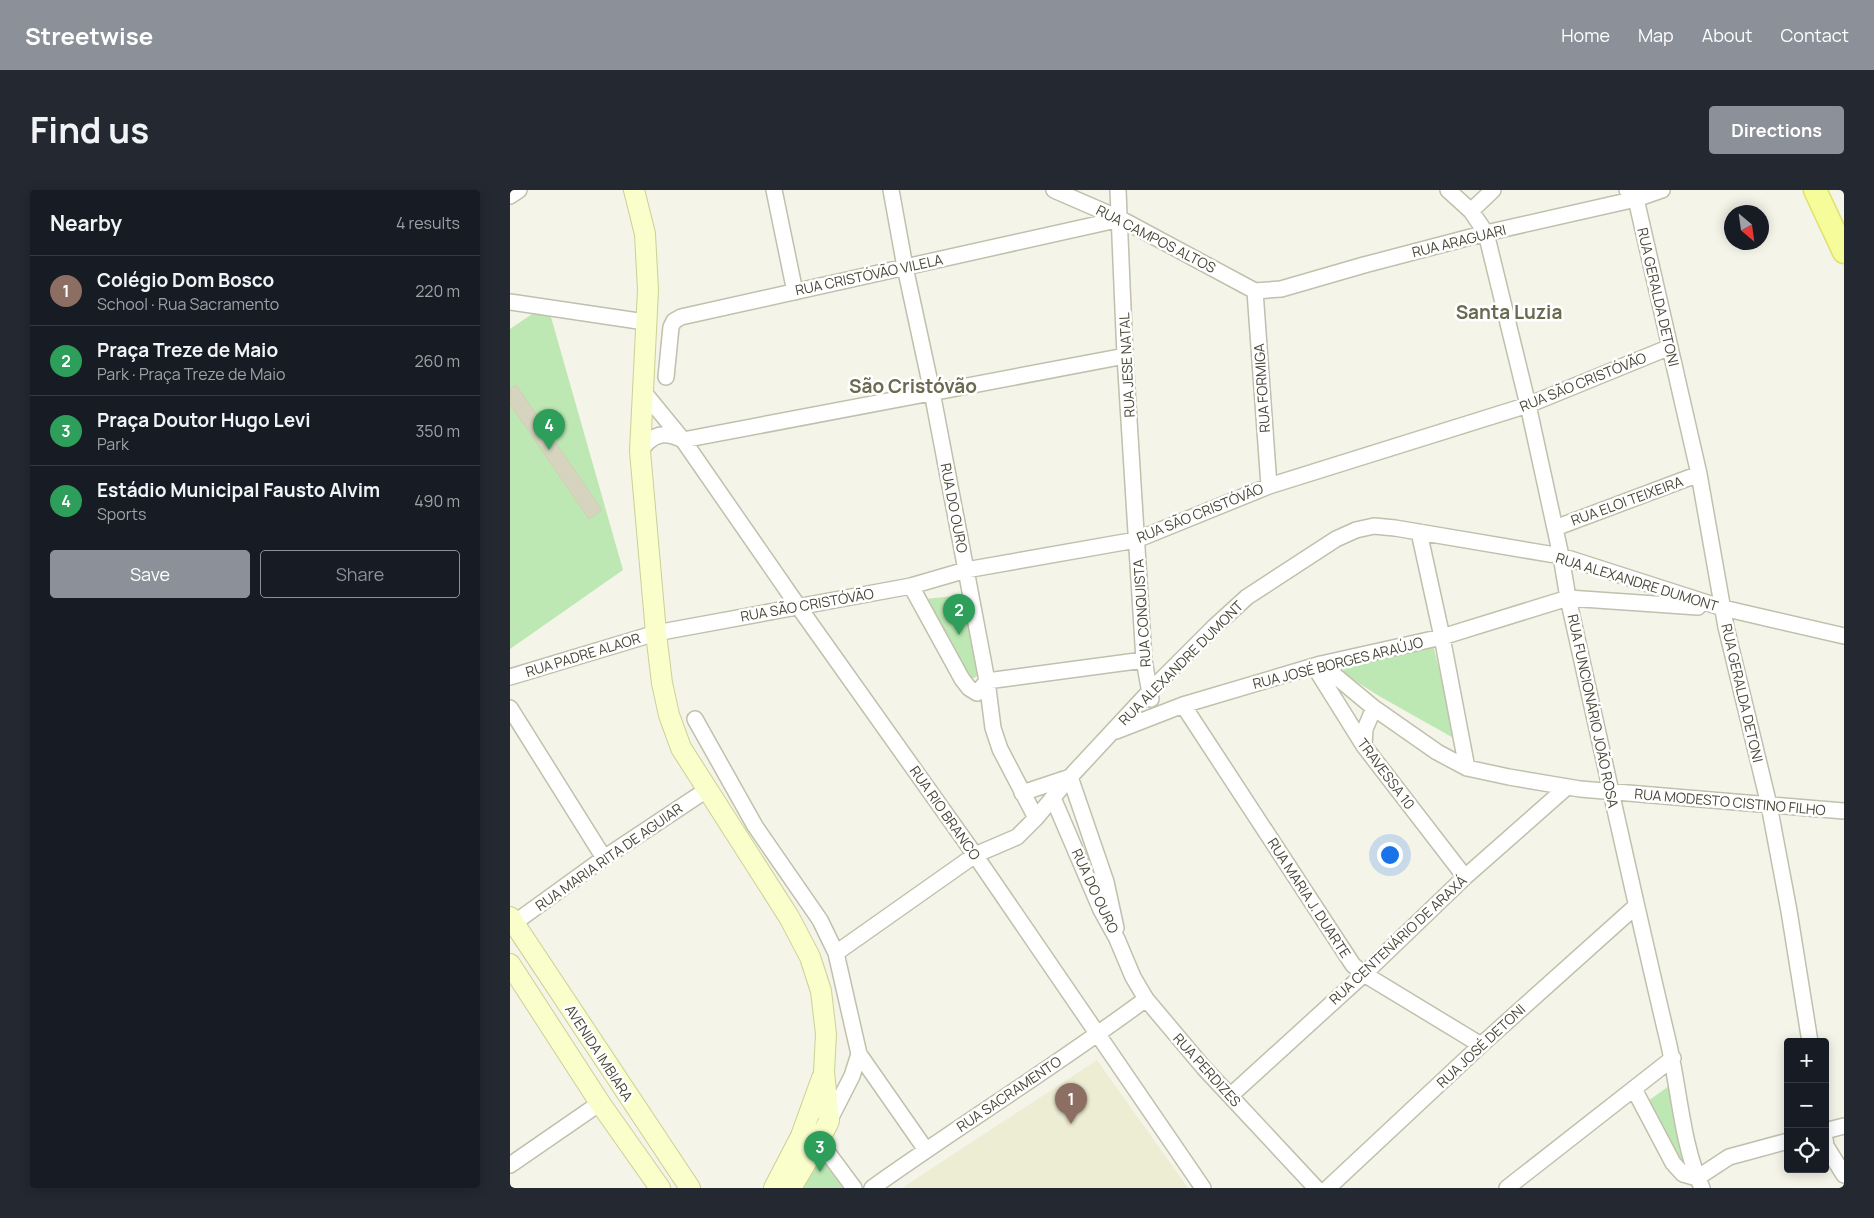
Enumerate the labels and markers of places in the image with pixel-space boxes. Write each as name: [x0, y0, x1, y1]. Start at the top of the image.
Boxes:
pin: 4: [533, 409, 565, 450]
pin: 2: [943, 594, 975, 635]
pin: 1: [1055, 1083, 1087, 1124]
pin: 3: [804, 1131, 836, 1172]

